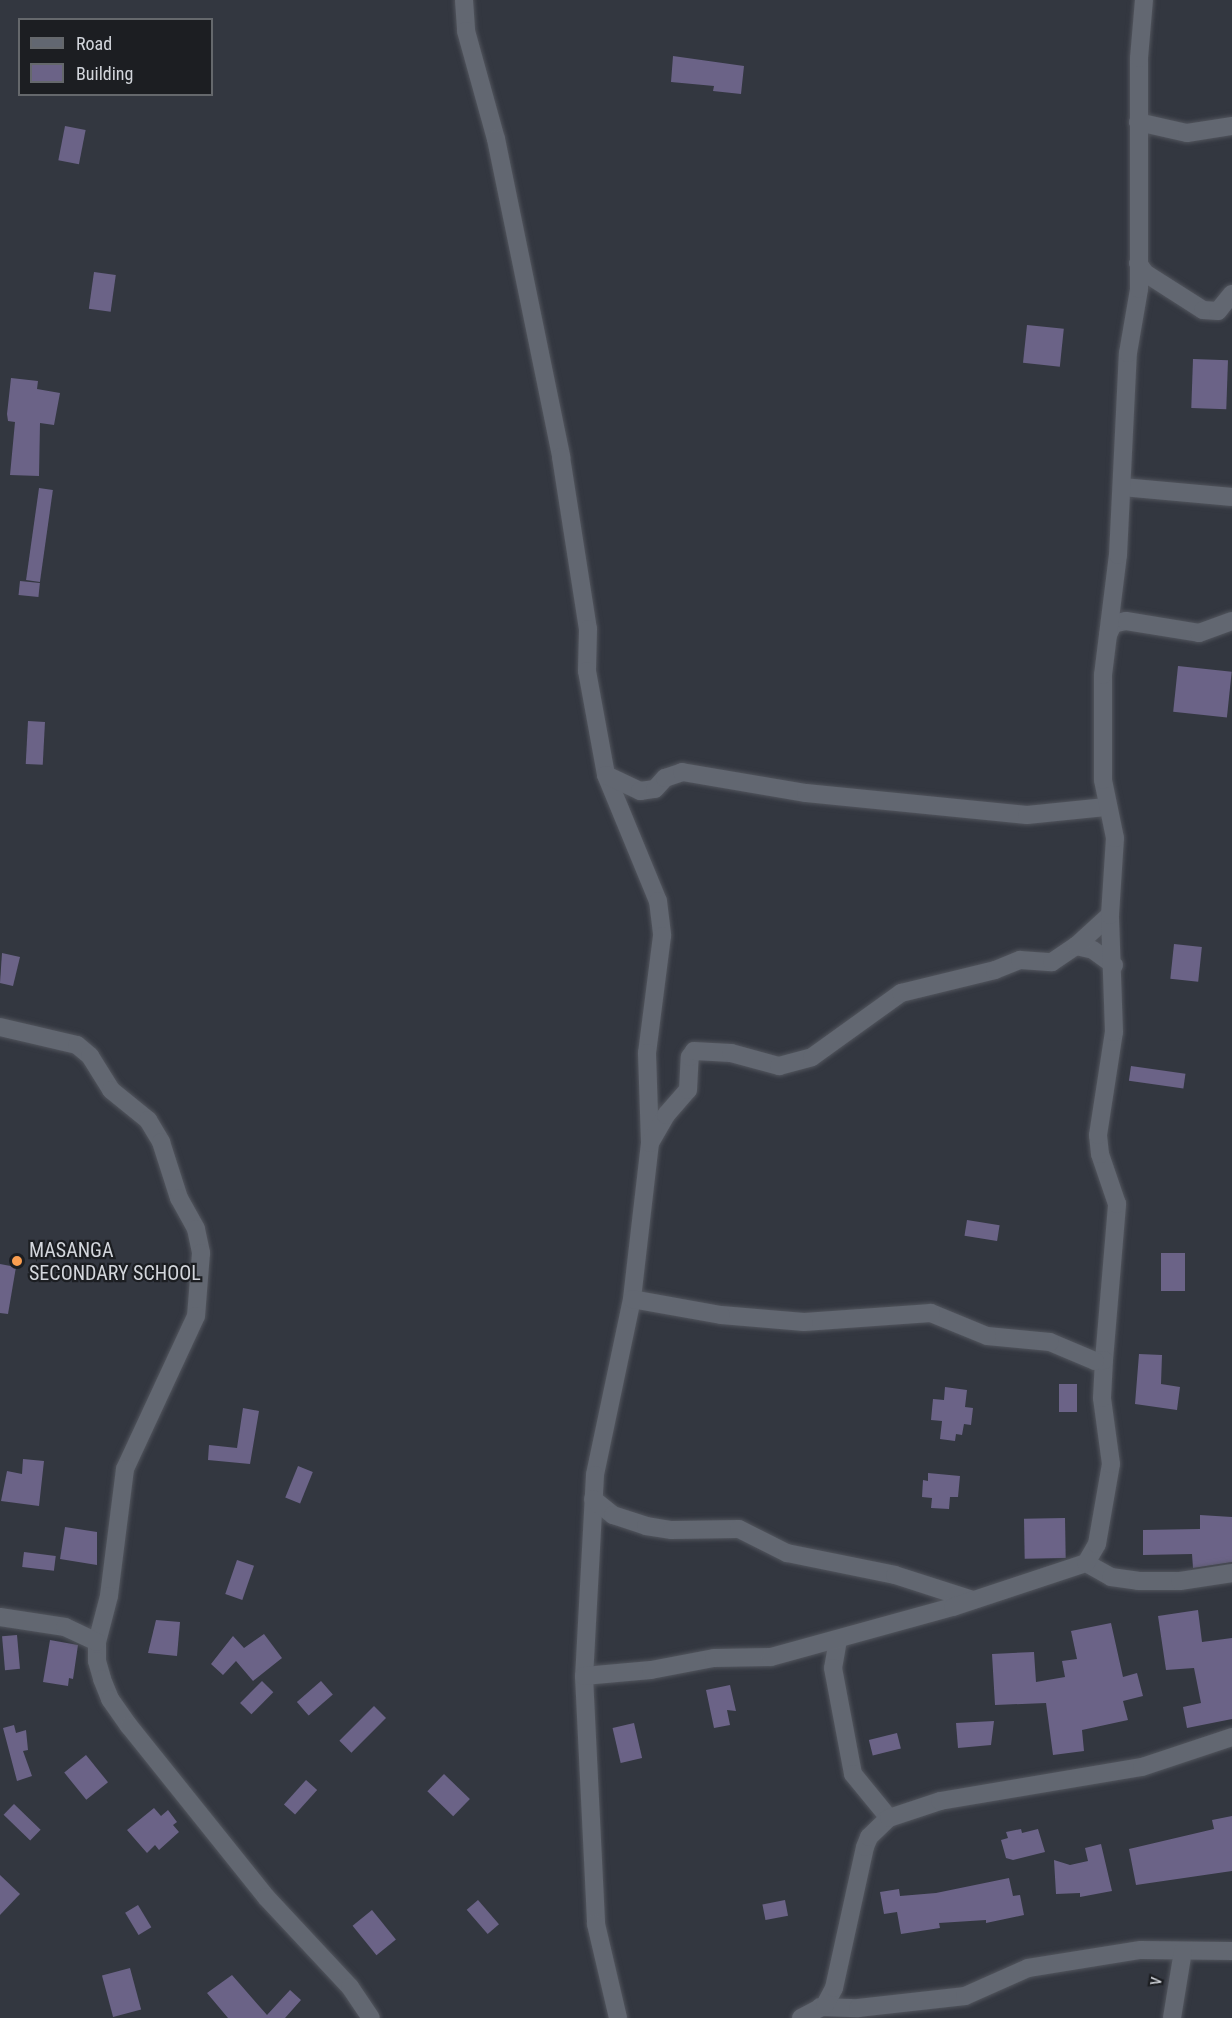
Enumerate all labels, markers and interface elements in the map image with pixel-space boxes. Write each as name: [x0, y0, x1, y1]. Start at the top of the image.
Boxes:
legend: [18, 18, 213, 96]
text: Road: [76, 33, 112, 54]
text: Building: [76, 63, 133, 84]
place label: MASANGA SECONDARY SCHOOL: [29, 1238, 201, 1285]
marker: MASANGA SECONDARY SCHOOL: [10, 1254, 24, 1268]
street label: v: [1142, 1975, 1168, 1987]

